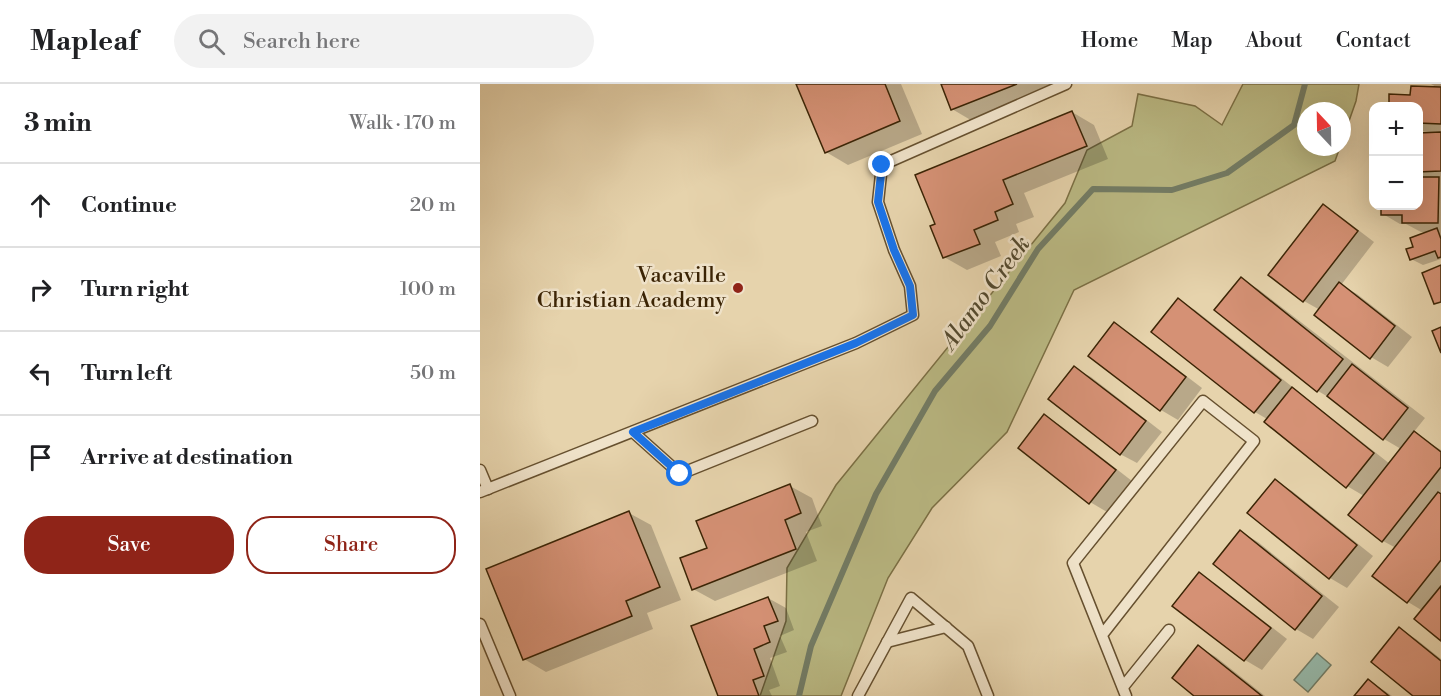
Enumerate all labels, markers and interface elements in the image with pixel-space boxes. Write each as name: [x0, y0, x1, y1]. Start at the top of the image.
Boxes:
search box: [174, 14, 594, 68]
text: Mapleaf: [30, 24, 138, 59]
icon: search: [195, 25, 228, 58]
text: Search here: [243, 28, 360, 55]
text: Home: [1081, 28, 1138, 54]
text: Map: [1171, 28, 1213, 54]
text: About: [1246, 28, 1303, 54]
text: Contact: [1336, 28, 1411, 54]
north arrow: [1297, 102, 1351, 156]
map controls: [1369, 102, 1423, 210]
button: +: [1369, 102, 1423, 156]
text: 3 min: [24, 107, 92, 139]
text: Walk · 170 m: [349, 111, 456, 136]
route end: [868, 151, 894, 177]
button: −: [1369, 156, 1423, 210]
icon: ahead: [24, 189, 57, 222]
text: Continue: [81, 192, 177, 219]
text: 20 m: [410, 193, 456, 218]
water label: Alamo Creek: [933, 230, 1037, 358]
place label: Vacaville Christian Academy: [537, 262, 726, 314]
icon: right: [24, 273, 57, 306]
text: Turn right: [81, 276, 189, 303]
text: 100 m: [400, 277, 456, 302]
marker: Vacaville Christian Academy: [731, 281, 745, 295]
icon: left: [24, 357, 57, 390]
text: Turn left: [81, 360, 172, 387]
text: 50 m: [410, 361, 456, 386]
icon: arrive: [24, 441, 57, 474]
text: Arrive at destination: [81, 444, 293, 471]
route start: [666, 460, 692, 486]
button: Save: [24, 516, 234, 574]
button: Share: [246, 516, 456, 574]

